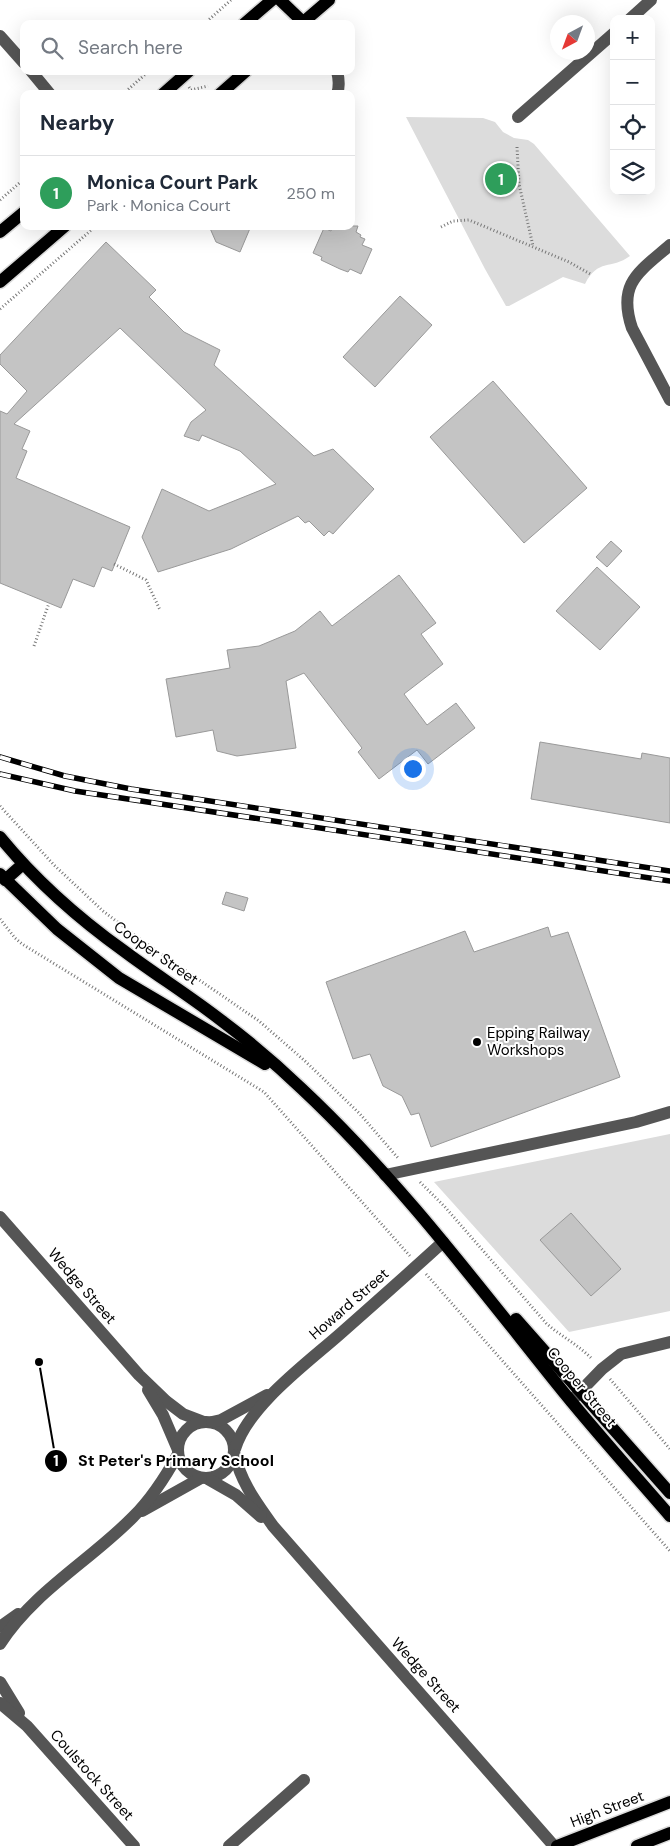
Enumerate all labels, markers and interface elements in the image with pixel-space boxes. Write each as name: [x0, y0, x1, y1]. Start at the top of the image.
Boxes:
north arrow: [550, 15, 595, 60]
map controls: [610, 15, 655, 195]
button: +: [610, 15, 655, 60]
search box: [20, 20, 355, 75]
icon: search: [38, 34, 66, 62]
text: Search here: [78, 35, 183, 60]
button: −: [610, 60, 655, 105]
button: locate: [610, 105, 655, 150]
text: Nearby: [40, 109, 114, 137]
button: layers: [610, 150, 655, 195]
pin: 1: [485, 160, 517, 198]
text: Monica Court Park: [87, 170, 258, 195]
text: 1: [53, 183, 59, 204]
text: 250 m: [287, 183, 335, 204]
text: Park · Monica Court: [87, 195, 231, 216]
your location: [400, 756, 426, 782]
street label: Cooper Street: [110, 917, 202, 990]
place label: Epping Railway Workshops: [487, 1023, 591, 1060]
marker: Epping Railway Workshops: [471, 1036, 483, 1048]
street label: Wedge Street: [43, 1244, 121, 1328]
street label: Howard Street: [305, 1264, 393, 1344]
street label: Cooper Street: [543, 1343, 621, 1431]
callout: St Peter's Primary School: [44, 1445, 284, 1476]
text: St Peter's Primary School: [78, 1450, 274, 1471]
text: 1: [53, 1451, 59, 1471]
street label: Wedge Street: [387, 1633, 465, 1717]
street label: Coulstock Street: [46, 1725, 138, 1825]
street label: High Street: [567, 1786, 647, 1832]

